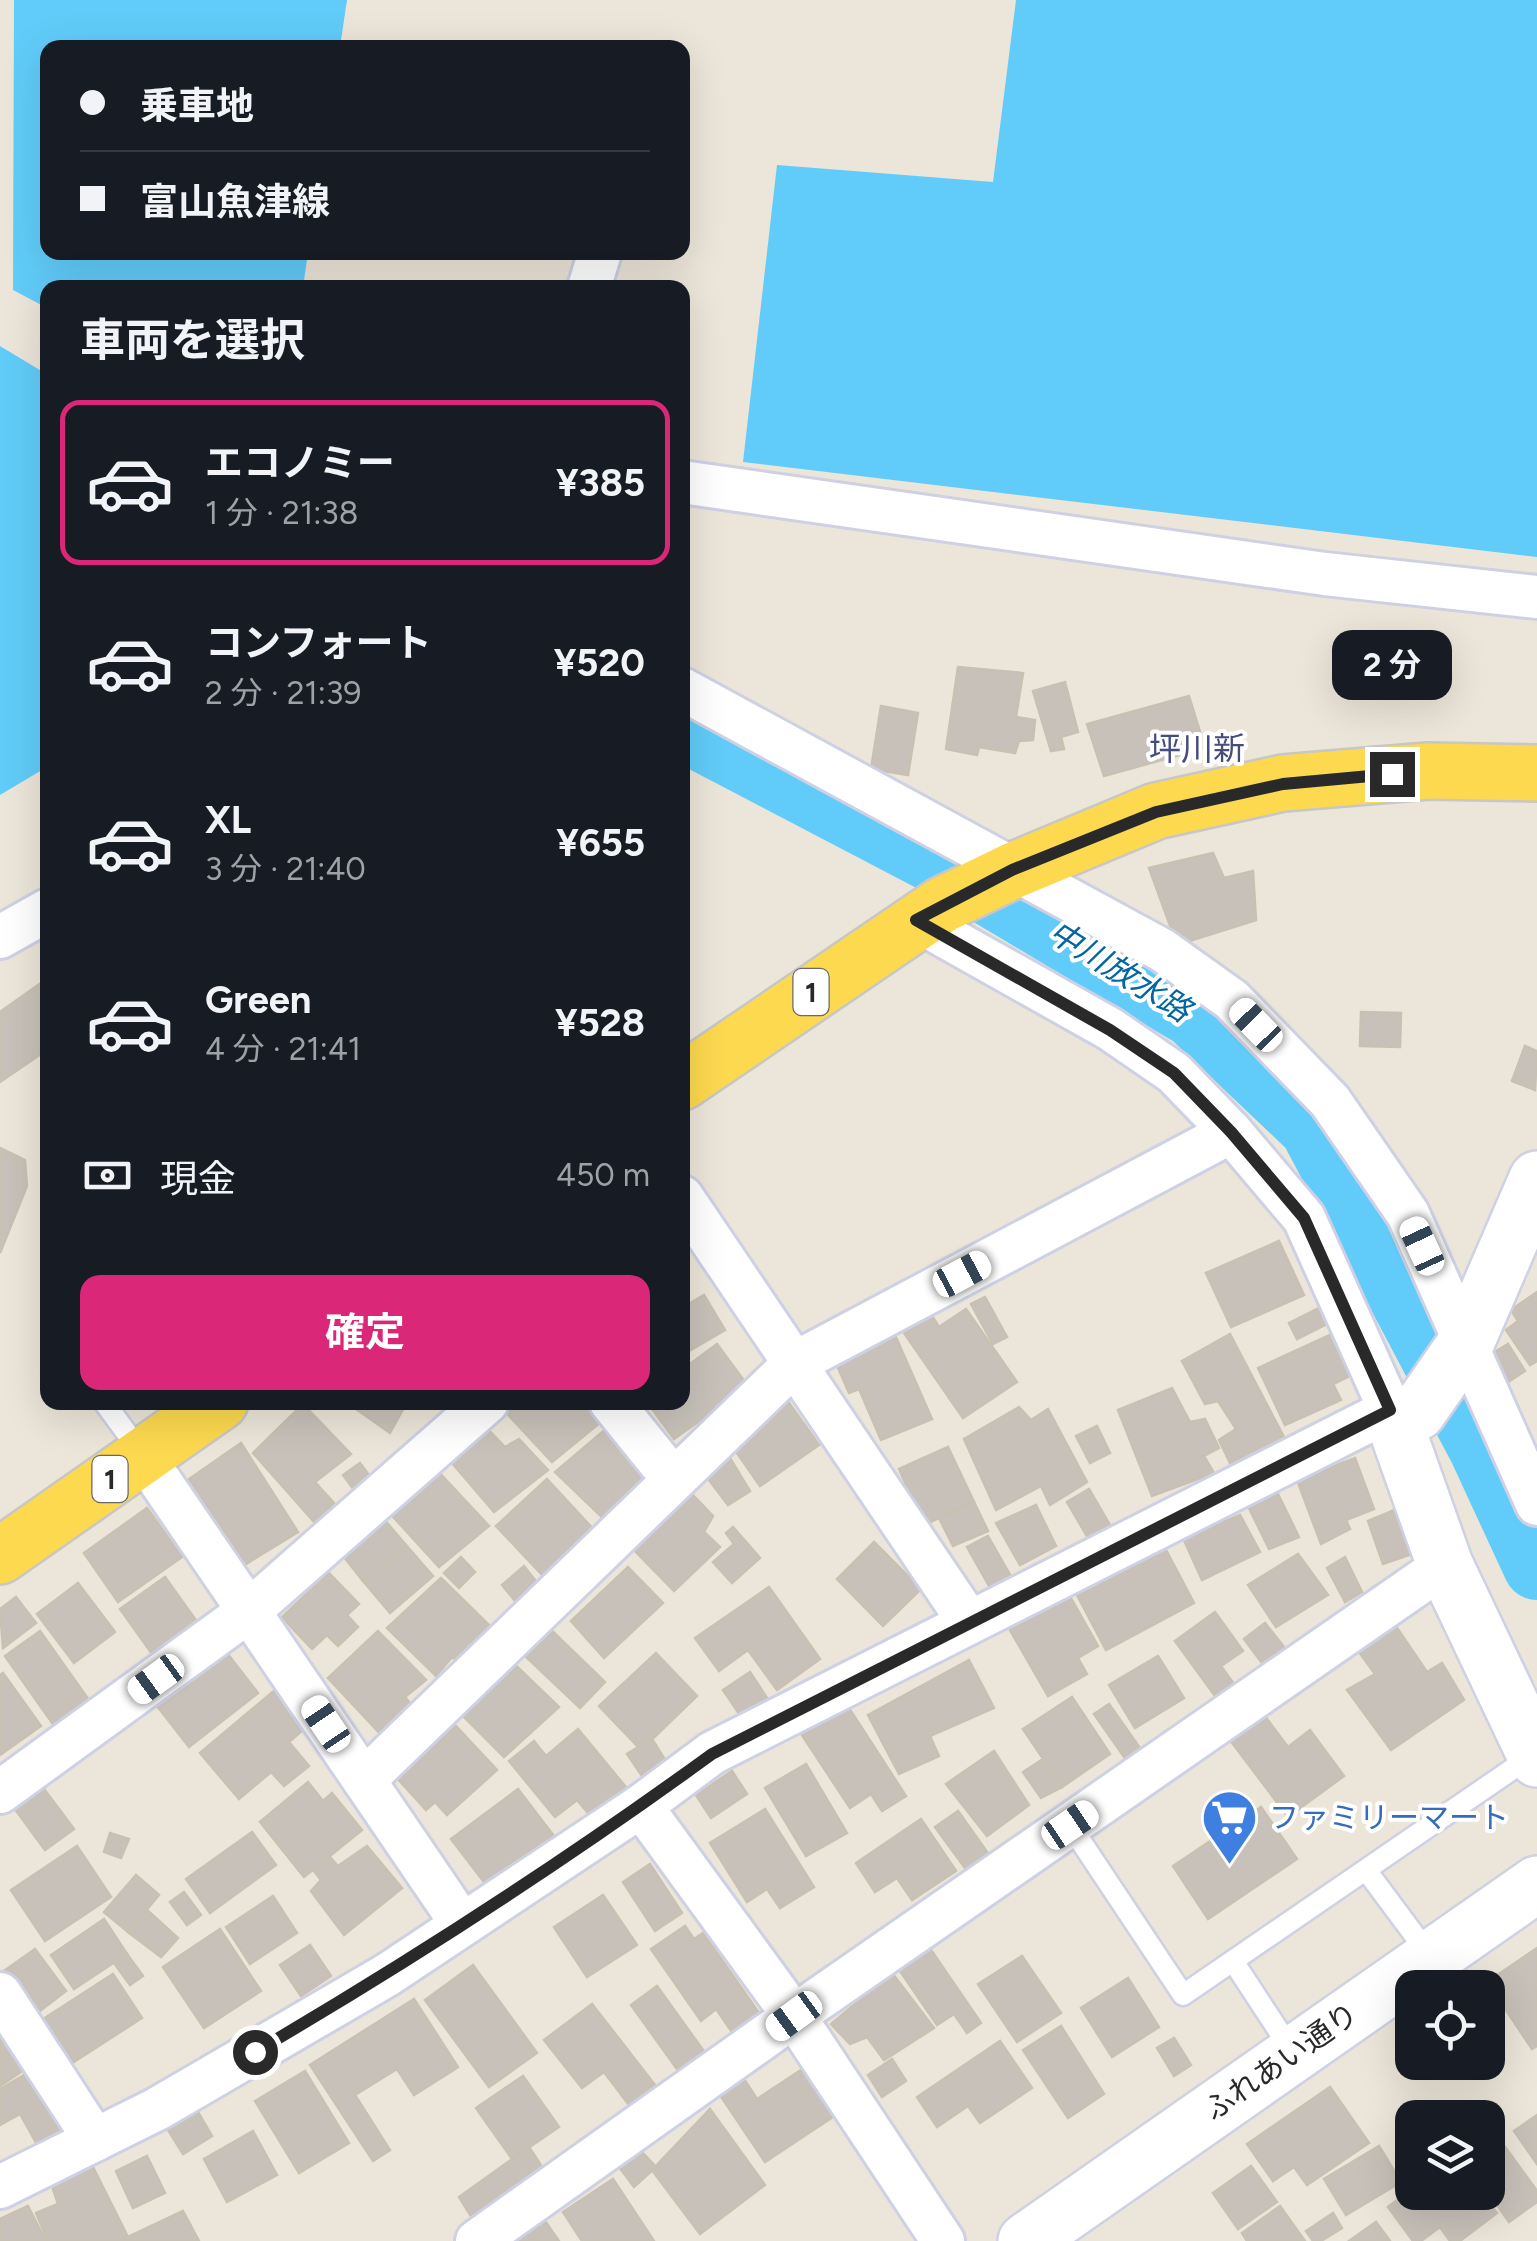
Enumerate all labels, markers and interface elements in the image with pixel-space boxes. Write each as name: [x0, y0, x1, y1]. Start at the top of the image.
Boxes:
text: 乗車地: [140, 83, 254, 129]
text: 富山魚津線: [140, 179, 330, 225]
text: 車両を選択: [80, 313, 305, 367]
icon: car: [85, 438, 175, 528]
text: エコノミー: [205, 440, 395, 486]
text: ¥385: [556, 460, 645, 506]
text: 1 分 · 21:38: [205, 494, 358, 532]
icon: car: [85, 618, 175, 708]
text: コンフォート: [205, 620, 432, 666]
callout: 2 分: [1332, 629, 1452, 699]
text: ¥520: [554, 640, 645, 686]
text: 2 分: [1363, 646, 1421, 684]
text: 2 分 · 21:39: [205, 674, 361, 712]
district label: 坪川新: [1149, 730, 1245, 768]
route end: [1370, 752, 1415, 797]
text: XL: [205, 797, 251, 843]
icon: car: [85, 798, 175, 888]
text: ¥655: [556, 820, 645, 866]
text: 3 分 · 21:40: [205, 850, 366, 888]
water label: 中川放水路: [1042, 912, 1200, 1031]
road number: 1: [794, 969, 828, 1015]
text: Green: [205, 977, 311, 1023]
icon: car: [85, 978, 175, 1068]
car: [1224, 993, 1288, 1057]
text: ¥528: [555, 1000, 645, 1046]
text: 4 分 · 21:41: [205, 1030, 361, 1068]
icon: cash: [80, 1148, 135, 1203]
text: 現金: [160, 1156, 236, 1202]
text: 450 m: [556, 1156, 650, 1194]
car: [1396, 1212, 1448, 1280]
car: [928, 1247, 996, 1301]
button: 確定: [80, 1275, 650, 1390]
road number: 1: [92, 1456, 128, 1502]
car: [123, 1649, 189, 1709]
car: [297, 1691, 355, 1757]
supermarket icon: ファミリーマート: [1200, 1788, 1260, 1867]
car: [1037, 1796, 1103, 1854]
place label: ファミリーマート: [1269, 1799, 1509, 1836]
map controls: [1395, 1970, 1505, 2210]
button: locate: [1395, 1970, 1505, 2080]
car: [761, 1986, 827, 2046]
street label: ふれあい通り: [1196, 1995, 1365, 2128]
route start: [233, 2030, 278, 2075]
button: layers: [1395, 2100, 1505, 2210]

